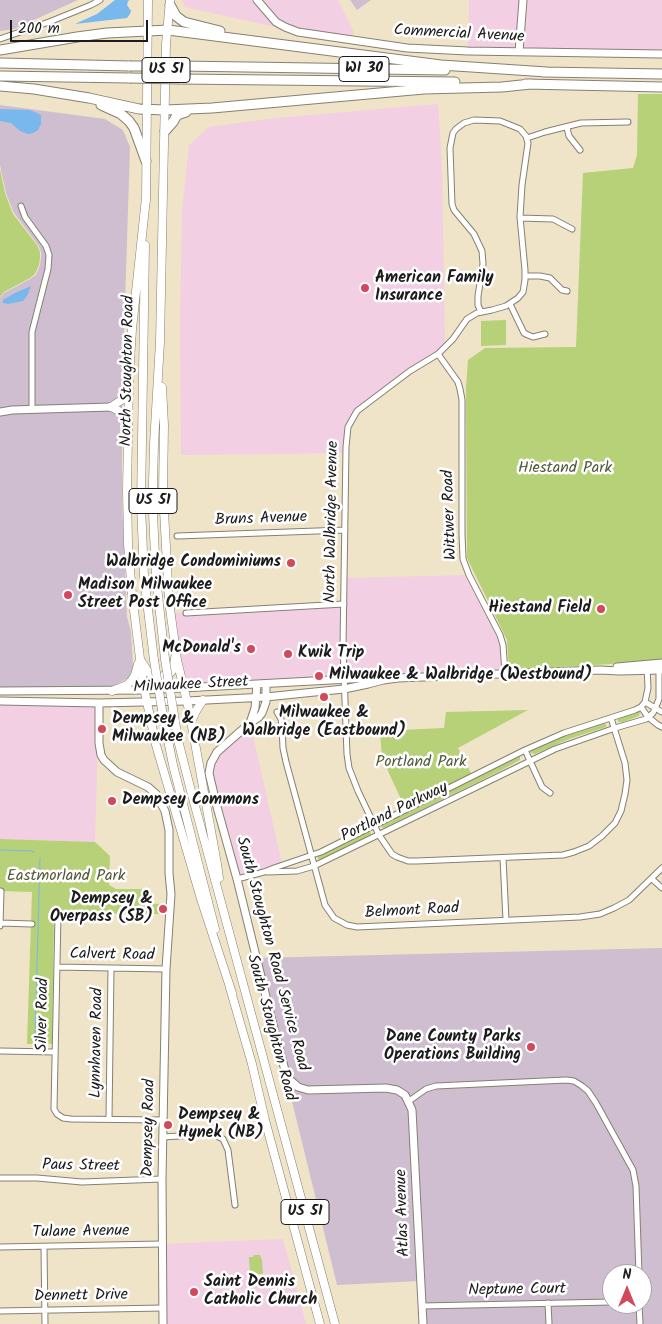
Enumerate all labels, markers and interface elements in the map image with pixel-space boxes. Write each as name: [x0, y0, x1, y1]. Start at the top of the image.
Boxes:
scale bar: [12, 10, 150, 42]
text: 200 m: [18, 17, 60, 41]
street label: Commercial Avenue: [393, 22, 525, 48]
road number: WI 30: [339, 56, 389, 82]
road number: US 51: [142, 58, 190, 82]
place label: American Family Insurance: [375, 269, 494, 307]
marker: American Family Insurance: [359, 282, 371, 294]
street label: North Stoughton Road: [118, 295, 140, 447]
street label: North Walbridge Avenue: [322, 441, 344, 603]
park label: Hiestand Park: [518, 459, 612, 479]
street label: Wittwer Road: [440, 469, 462, 561]
road number: US 51: [129, 488, 177, 514]
street label: Bruns Avenue: [215, 509, 307, 531]
place label: Walbridge Condominiums: [106, 553, 281, 573]
marker: Walbridge Condominiums: [285, 557, 297, 569]
place label: Madison Milwaukee Street Post Office: [78, 576, 212, 614]
marker: Madison Milwaukee Street Post Office: [62, 589, 74, 601]
place label: Hiestand Field: [489, 599, 591, 619]
marker: Hiestand Field: [595, 603, 607, 615]
place label: McDonald's: [162, 639, 241, 659]
marker: McDonald's: [245, 643, 257, 655]
place label: Kwik Trip: [298, 644, 364, 664]
marker: Kwik Trip: [282, 648, 294, 660]
place label: Milwaukee & Walbridge (Westbound): [329, 666, 592, 686]
marker: Milwaukee & Walbridge (Westbound): [313, 670, 325, 682]
street label: Milwaukee Street: [133, 673, 249, 699]
marker: Milwaukee & Walbridge (Eastbound): [318, 691, 330, 703]
place label: Milwaukee & Walbridge (Eastbound): [242, 704, 406, 742]
place label: Dempsey & Milwaukee (NB): [112, 710, 226, 748]
marker: Dempsey & Milwaukee (NB): [96, 723, 108, 735]
park label: Portland Park: [376, 753, 466, 773]
street label: Portland Parkway: [338, 779, 452, 847]
place label: Dempsey Commons: [122, 791, 259, 811]
marker: Dempsey Commons: [106, 795, 118, 807]
street label: South Stoughton Road Service Road: [230, 835, 312, 1073]
park label: Eastmorland Park: [7, 867, 125, 887]
place label: Dempsey & Overpass (SB): [50, 890, 153, 928]
street label: Belmont Road: [364, 900, 460, 924]
marker: Dempsey & Overpass (SB): [157, 903, 169, 915]
street label: Calvert Road: [69, 946, 155, 966]
street label: South Stoughton Road: [241, 953, 299, 1103]
street label: Silver Road: [34, 978, 54, 1052]
street label: Lynnhaven Road: [87, 988, 109, 1098]
place label: Dane County Parks Operations Building: [384, 1028, 521, 1066]
marker: Dane County Parks Operations Building: [525, 1041, 537, 1053]
street label: Dempsey Road: [140, 1079, 160, 1177]
place label: Dempsey & Hynek (NB): [178, 1106, 264, 1144]
marker: Dempsey & Hynek (NB): [162, 1119, 174, 1131]
street label: Paus Street: [42, 1157, 120, 1177]
street label: Atlas Avenue: [393, 1169, 415, 1257]
road number: US 51: [281, 1200, 329, 1224]
street label: Tulane Avenue: [32, 1223, 130, 1243]
north arrow: [602, 1264, 652, 1314]
text: N: [623, 1264, 631, 1286]
place label: Saint Dennis Catholic Church: [204, 1273, 317, 1311]
street label: Neptune Court: [468, 1281, 566, 1301]
marker: Saint Dennis Catholic Church: [188, 1286, 200, 1298]
street label: Dennett Drive: [34, 1287, 128, 1307]

